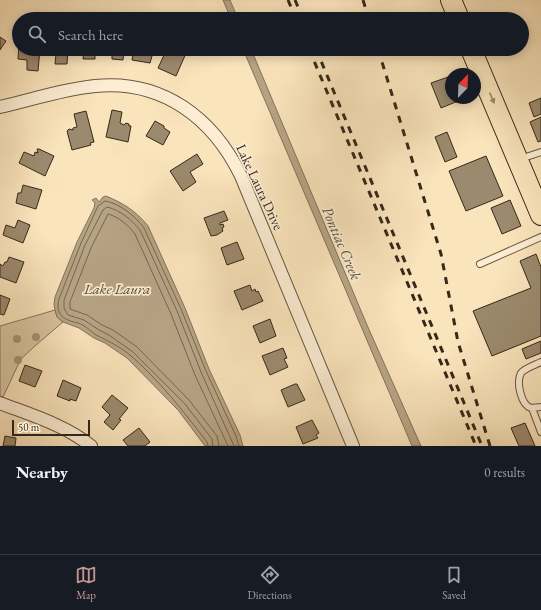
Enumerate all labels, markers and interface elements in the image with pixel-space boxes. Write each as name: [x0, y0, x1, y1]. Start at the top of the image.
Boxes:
search box: [12, 12, 529, 56]
icon: search: [26, 23, 48, 45]
text: Search here: [58, 25, 123, 44]
north arrow: [445, 68, 481, 104]
one-way arrow: [489, 92, 495, 104]
street label: Lake Laura Drive: [232, 141, 288, 233]
water label: Pontiac Creek: [318, 203, 366, 283]
water label: Lake Laura: [83, 279, 150, 298]
scale bar: [12, 418, 90, 437]
text: 50 m: [18, 420, 39, 434]
text: Nearby: [16, 461, 68, 483]
text: 0 results: [484, 464, 525, 481]
tab: Map: [75, 564, 97, 602]
tab: Directions: [248, 564, 292, 602]
tab: Saved: [442, 564, 466, 602]

